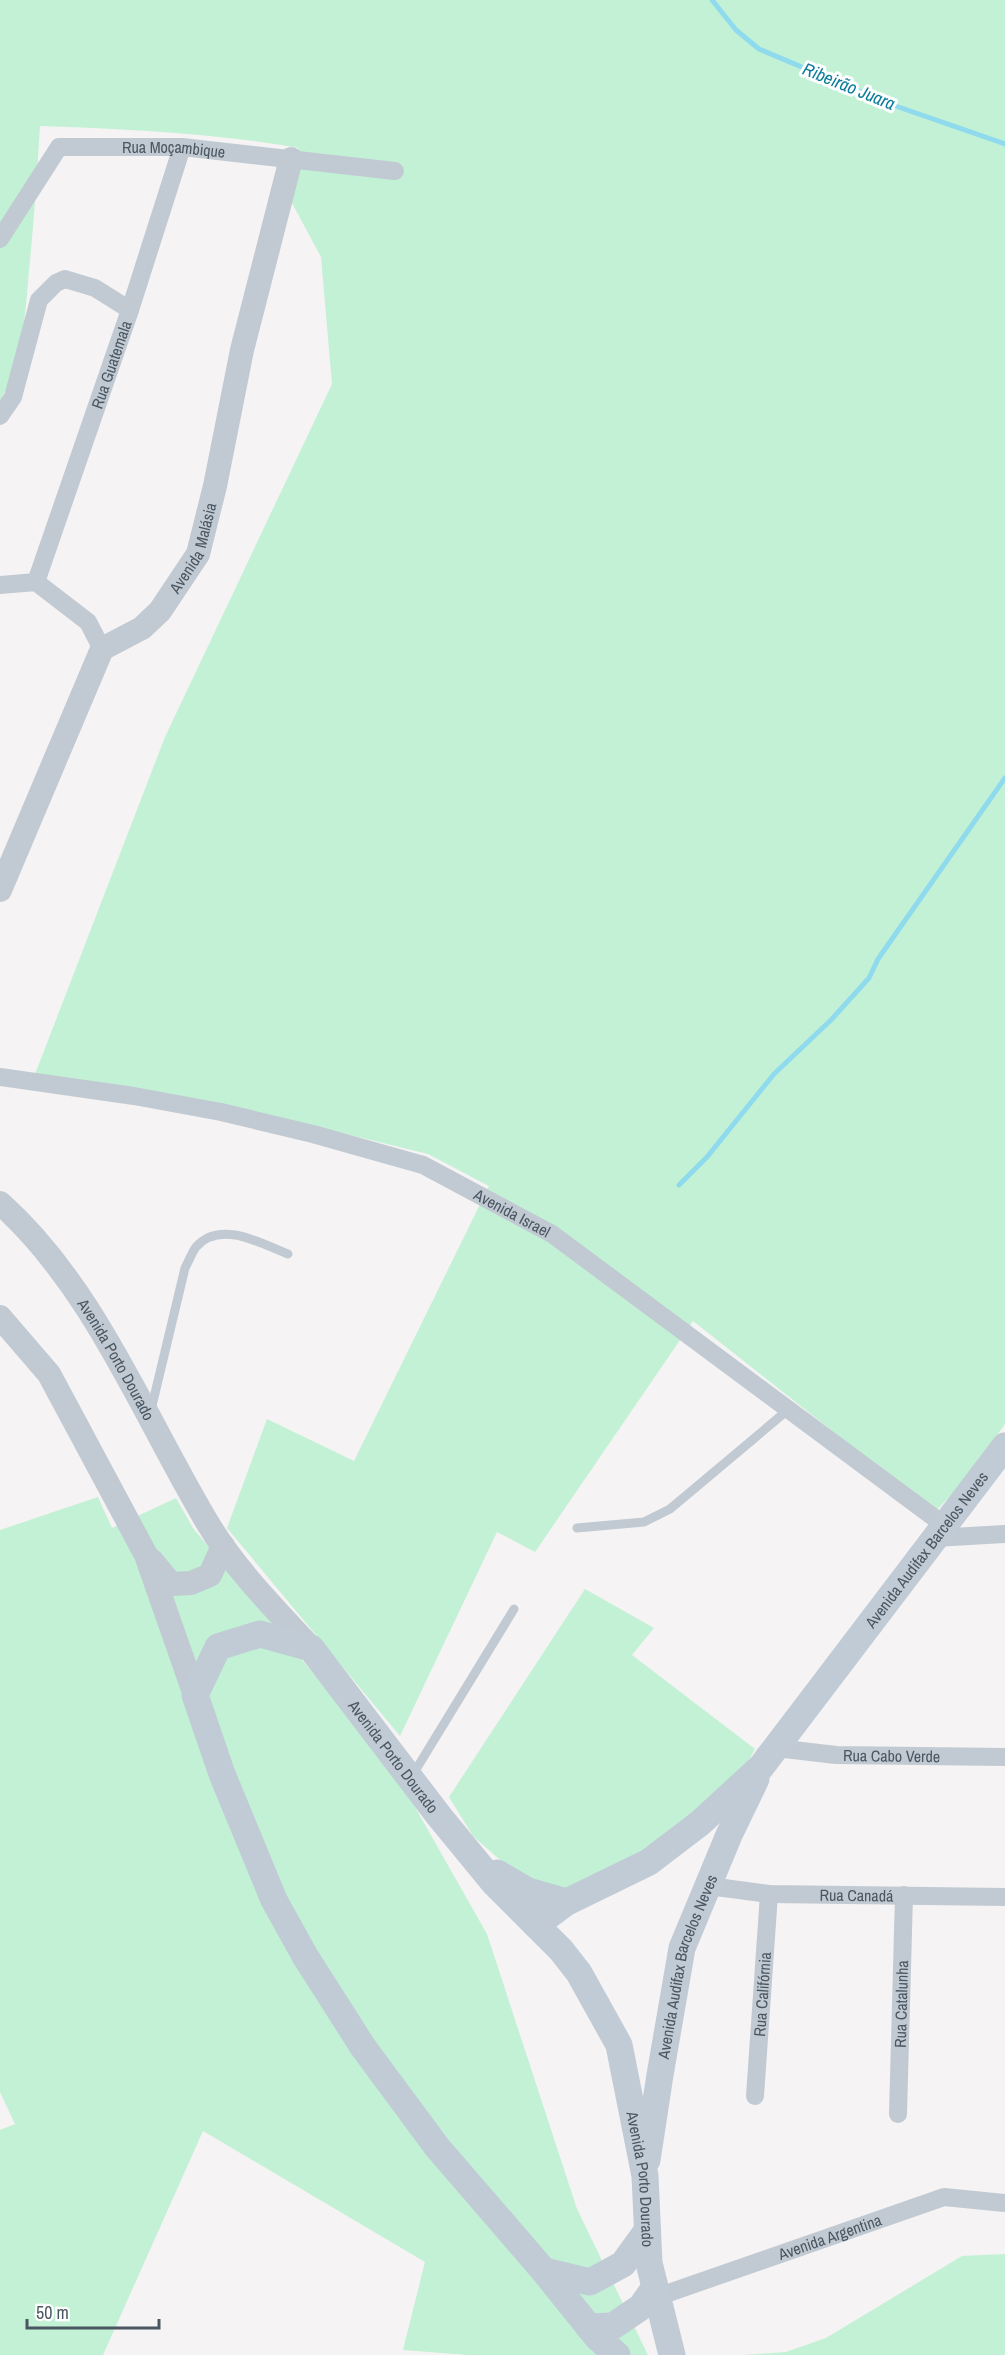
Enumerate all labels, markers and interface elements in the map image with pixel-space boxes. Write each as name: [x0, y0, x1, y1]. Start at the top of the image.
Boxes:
water label: Ribeirão Juara: [799, 56, 899, 116]
street label: Rua Moçambique: [122, 136, 226, 163]
street label: Rua Guatemala: [86, 317, 137, 412]
street label: Avenida Malásia: [163, 500, 222, 598]
street label: Avenida Israel: [469, 1183, 555, 1242]
street label: Avenida Porto Dourado: [72, 1293, 160, 1424]
street label: Avenida Audifax Barcelos Neves: [859, 1467, 993, 1633]
street label: Avenida Porto Dourado: [343, 1695, 444, 1818]
street label: Rua Cabo Verde: [843, 1744, 940, 1767]
street label: Avenida Audifax Barcelos Neves: [652, 1871, 722, 2062]
street label: Rua Canadá: [819, 1884, 894, 1907]
street label: Rua Califórnia: [748, 1951, 776, 2037]
street label: Rua Catalunha: [889, 1959, 913, 2048]
street label: Avenida Porto Dourado: [621, 2108, 659, 2248]
street label: Avenida Argentina: [774, 2208, 885, 2265]
scale bar: [27, 2292, 159, 2330]
text: 50 m: [36, 2300, 69, 2325]

